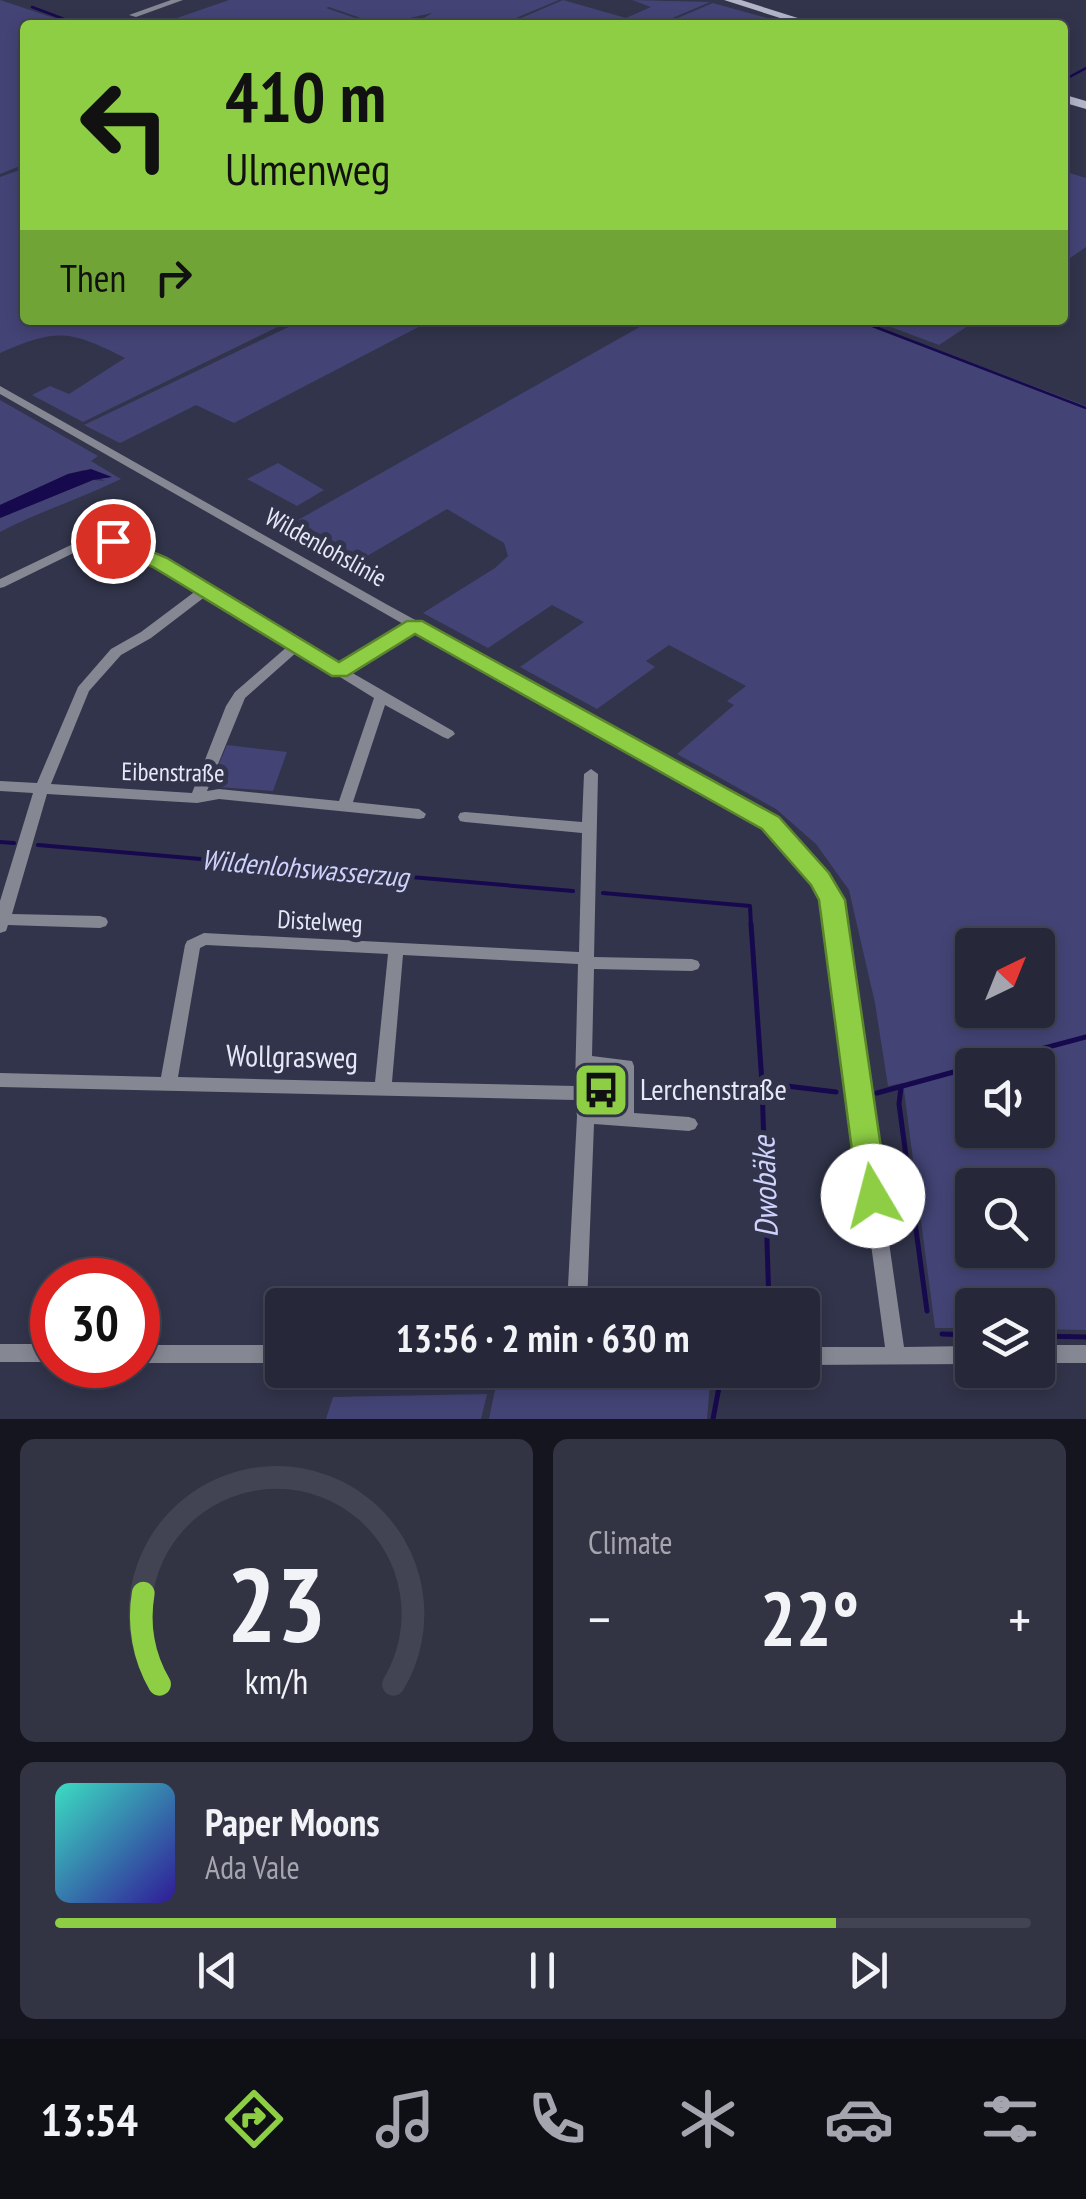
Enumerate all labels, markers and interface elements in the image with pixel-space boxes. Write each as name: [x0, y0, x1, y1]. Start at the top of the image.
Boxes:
text: 410 m: [225, 51, 386, 141]
icon: left: [60, 60, 190, 190]
text: Ulmenweg: [225, 139, 390, 197]
icon: right: [146, 250, 201, 305]
text: Then: [60, 253, 126, 302]
pin: [71, 499, 156, 584]
street label: Wildenlohslinie: [260, 500, 392, 594]
icon: arrive: [86, 514, 141, 569]
street label: Eibenstraße: [121, 755, 225, 789]
water label: Wildenlohswasserzug: [200, 840, 412, 895]
street label: Distelweg: [277, 903, 363, 939]
north arrow: [955, 928, 1055, 1028]
map controls: [955, 928, 1055, 1388]
street label: Wollgrasweg: [226, 1035, 358, 1076]
button: sound: [955, 1048, 1055, 1148]
bus stop icon: Lerchenstraße: [571, 1060, 631, 1120]
place label: Lerchenstraße: [640, 1069, 787, 1108]
water label: Dwobäke: [741, 1134, 787, 1238]
position arrow: [821, 1144, 925, 1248]
button: search: [955, 1168, 1055, 1268]
speed limit sign: 30: [30, 1258, 160, 1388]
button: layers: [955, 1288, 1055, 1388]
text: 13:56 · 2 min · 630 m: [396, 1313, 689, 1362]
text: Climate: [588, 1521, 672, 1563]
text: 23: [227, 1536, 326, 1671]
text: 22°: [760, 1570, 859, 1667]
text: −: [588, 1583, 611, 1654]
text: +: [1008, 1583, 1031, 1654]
text: km/h: [245, 1658, 308, 1704]
text: Paper Moons: [205, 1797, 380, 1846]
text: Ada Vale: [205, 1846, 300, 1888]
icon: previous: [190, 1943, 245, 1998]
icon: pause: [515, 1943, 570, 1998]
icon: next: [841, 1943, 896, 1998]
icon: directions: [219, 2084, 289, 2154]
icon: music: [370, 2084, 440, 2154]
icon: phone: [522, 2084, 592, 2154]
icon: climate: [673, 2084, 743, 2154]
icon: car: [824, 2084, 894, 2154]
icon: filters: [975, 2084, 1045, 2154]
text: 13:54: [41, 2090, 138, 2148]

